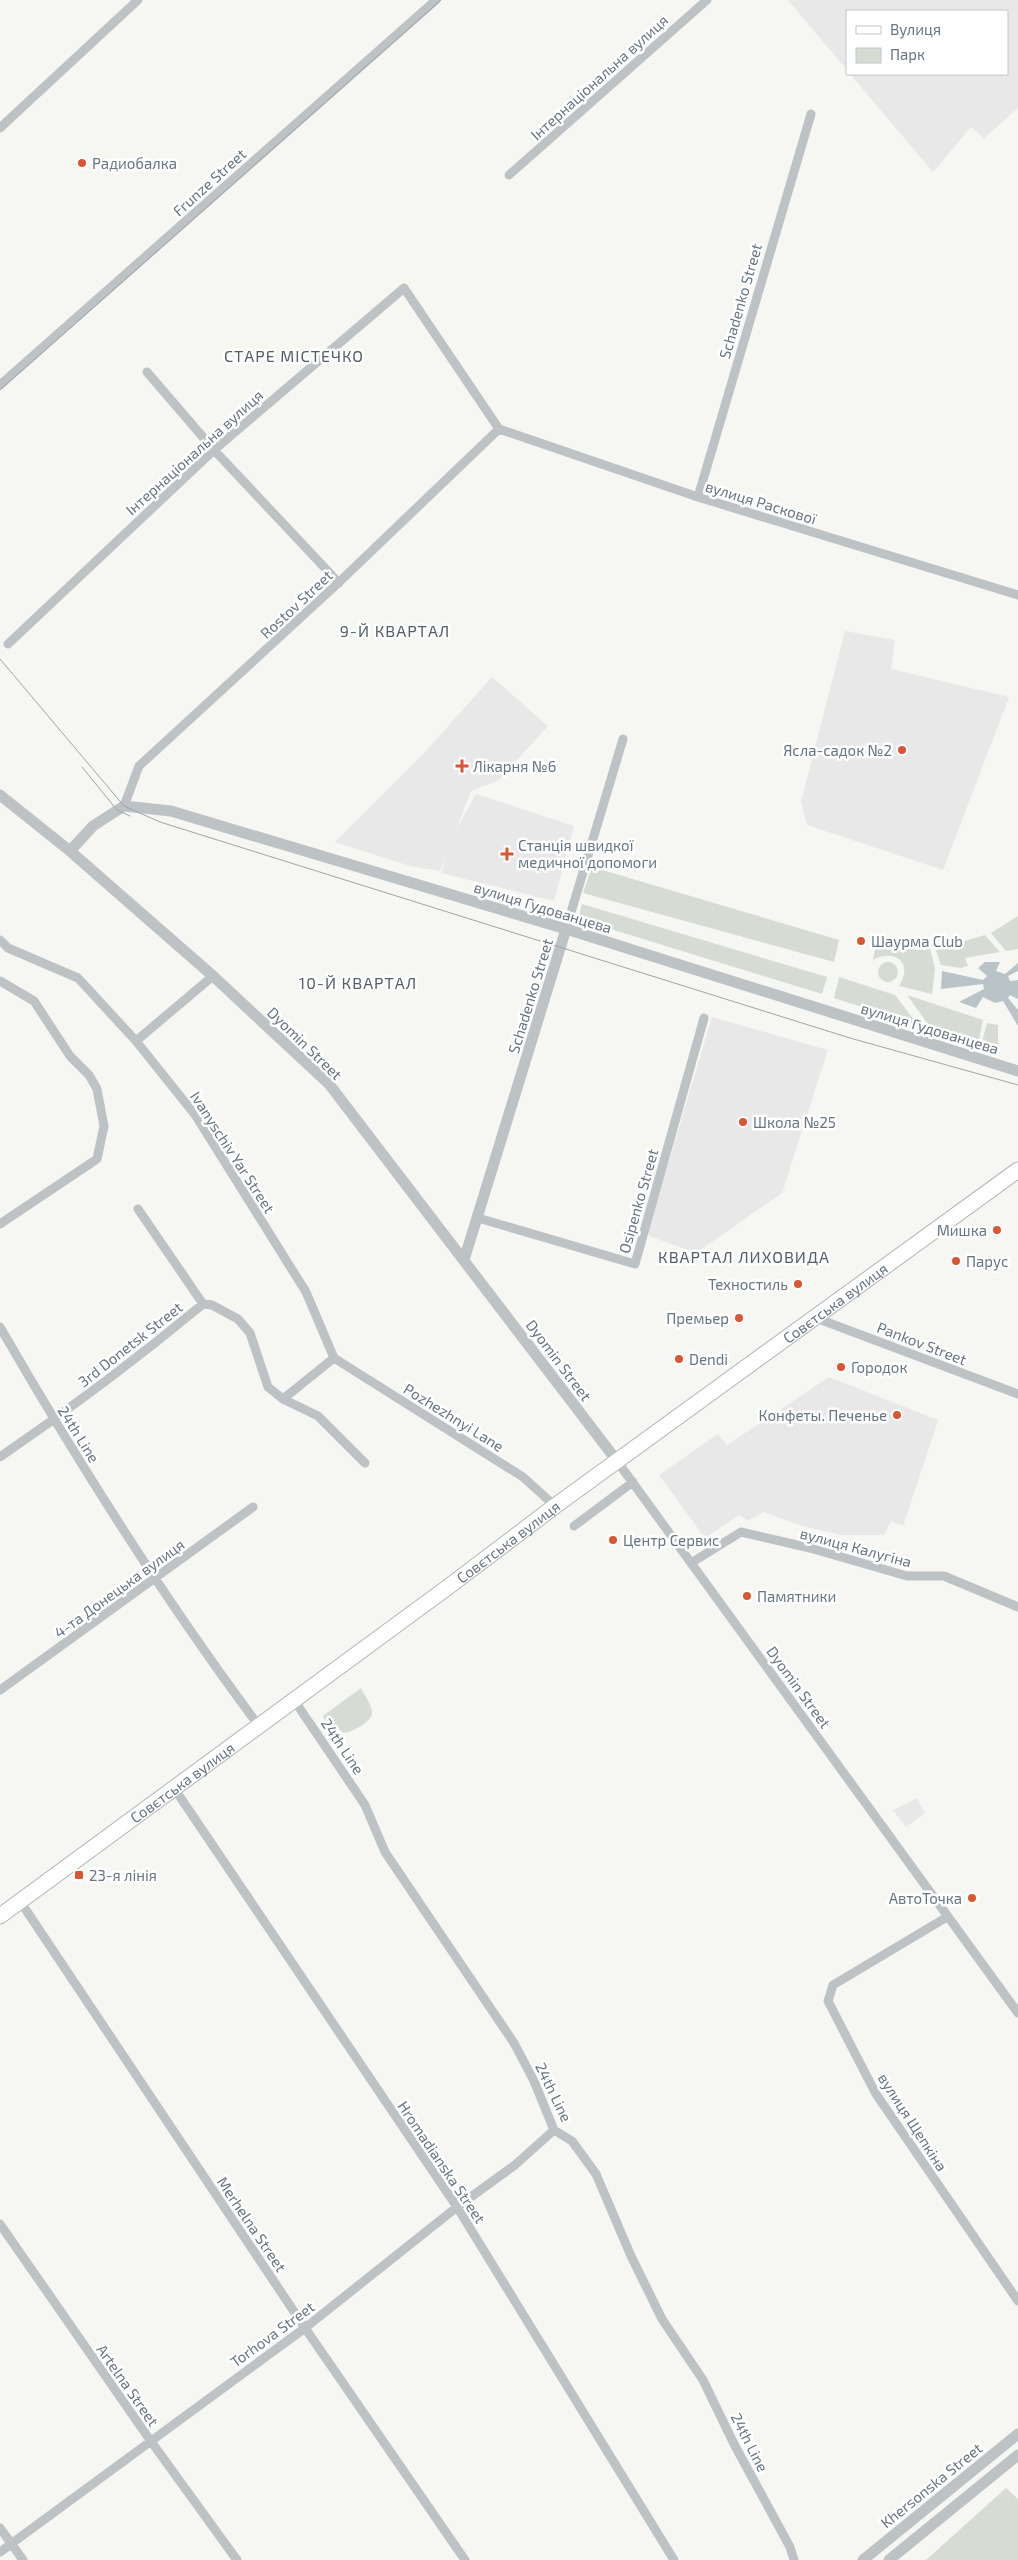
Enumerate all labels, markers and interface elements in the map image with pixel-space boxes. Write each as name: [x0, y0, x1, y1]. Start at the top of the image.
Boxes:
legend: [846, 10, 1008, 75]
street label: Інтернаціональна вулиця: [527, 11, 672, 144]
text: Вулиця: [890, 20, 941, 39]
text: Парк: [890, 45, 925, 63]
street label: Frunze Street: [169, 144, 249, 219]
place label: Радиобалка: [92, 154, 177, 172]
marker: Радиобалка: [76, 157, 88, 169]
street label: Schadenko Street: [715, 241, 765, 361]
district label: СТАРЕ МІСТЕЧКО: [224, 346, 364, 365]
street label: Інтернаціональна вулиця: [122, 386, 267, 519]
street label: вулиця Раскової: [703, 477, 819, 528]
street label: Rostov Street: [256, 566, 336, 642]
district label: 9-Й КВАРТАЛ: [340, 621, 450, 640]
place label: Ясла-садок №2: [783, 741, 892, 759]
marker: Ясла-садок №2: [896, 744, 908, 756]
place label: Лікарня №6: [473, 757, 556, 775]
marker: Лікарня №6: [455, 759, 469, 773]
place label: Станція швидкої медичної допомоги: [518, 836, 657, 871]
marker: Станція швидкої медичної допомоги: [500, 847, 514, 861]
street label: вулиця Гудованцева: [472, 877, 614, 938]
place label: Шаурма Club: [871, 932, 963, 951]
marker: Шаурма Club: [855, 935, 867, 947]
street label: Schadenko Street: [504, 936, 556, 1056]
district label: 10-Й КВАРТАЛ: [299, 973, 417, 992]
street label: вулиця Гудованцева: [859, 998, 1001, 1059]
street label: Dyomin Street: [264, 1003, 346, 1083]
street label: Ivanyschiv Yar Street: [187, 1088, 279, 1216]
place label: Школа №25: [753, 1113, 836, 1131]
marker: Школа №25: [737, 1116, 749, 1128]
street label: Osipenko Street: [614, 1146, 662, 1255]
place label: Мишка: [937, 1221, 987, 1239]
marker: Мишка: [991, 1224, 1003, 1236]
district label: КВАРТАЛ ЛИХОВИДА: [658, 1247, 830, 1266]
place label: Парус: [966, 1252, 1008, 1271]
marker: Парус: [950, 1255, 962, 1267]
street label: Совєтська вулиця: [779, 1259, 891, 1347]
place label: Техностиль: [708, 1275, 788, 1293]
marker: Техностиль: [792, 1278, 804, 1290]
street label: 3rd Donetsk Street: [74, 1298, 186, 1390]
place label: Премьер: [666, 1309, 729, 1327]
marker: Премьер: [733, 1312, 745, 1324]
street label: Dyomin Street: [523, 1316, 596, 1404]
street label: Pankov Street: [875, 1318, 969, 1368]
place label: Dendi: [689, 1350, 728, 1368]
marker: Dendi: [673, 1353, 685, 1365]
place label: Городок: [851, 1358, 907, 1376]
marker: Городок: [835, 1361, 847, 1373]
street label: Pozhezhnyi Lane: [401, 1379, 507, 1455]
street label: 24th Line: [55, 1402, 103, 1466]
place label: Конфеты. Печенье: [758, 1406, 887, 1424]
marker: Конфеты. Печенье: [891, 1409, 903, 1421]
street label: Совєтська вулиця: [453, 1497, 563, 1587]
street label: вулиця Калугіна: [798, 1523, 914, 1572]
place label: Центр Сервис: [623, 1531, 719, 1549]
marker: Центр Сервис: [607, 1534, 619, 1546]
street label: 4-та Донецька вулиця: [50, 1535, 188, 1642]
place label: Памятники: [757, 1587, 836, 1605]
marker: Памятники: [741, 1590, 753, 1602]
street label: Dyomin Street: [763, 1642, 835, 1732]
street label: 24th Line: [318, 1715, 368, 1777]
street label: Совєтська вулиця: [126, 1738, 238, 1826]
place label: 23-я лінія: [89, 1866, 157, 1884]
marker: 23-я лінія: [73, 1869, 85, 1881]
place label: АвтоТочка: [889, 1889, 962, 1907]
marker: АвтоТочка: [966, 1892, 978, 1904]
street label: 24th Line: [532, 2059, 576, 2125]
street label: вулиця Щепкіна: [874, 2070, 951, 2175]
street label: Hromadianska Street: [394, 2097, 490, 2227]
street label: Merhelna Street: [214, 2173, 290, 2275]
street label: Torhova Street: [226, 2297, 318, 2371]
street label: Artelna Street: [93, 2341, 163, 2430]
street label: 24th Line: [728, 2410, 772, 2474]
street label: Khersonska Street: [877, 2438, 985, 2531]

